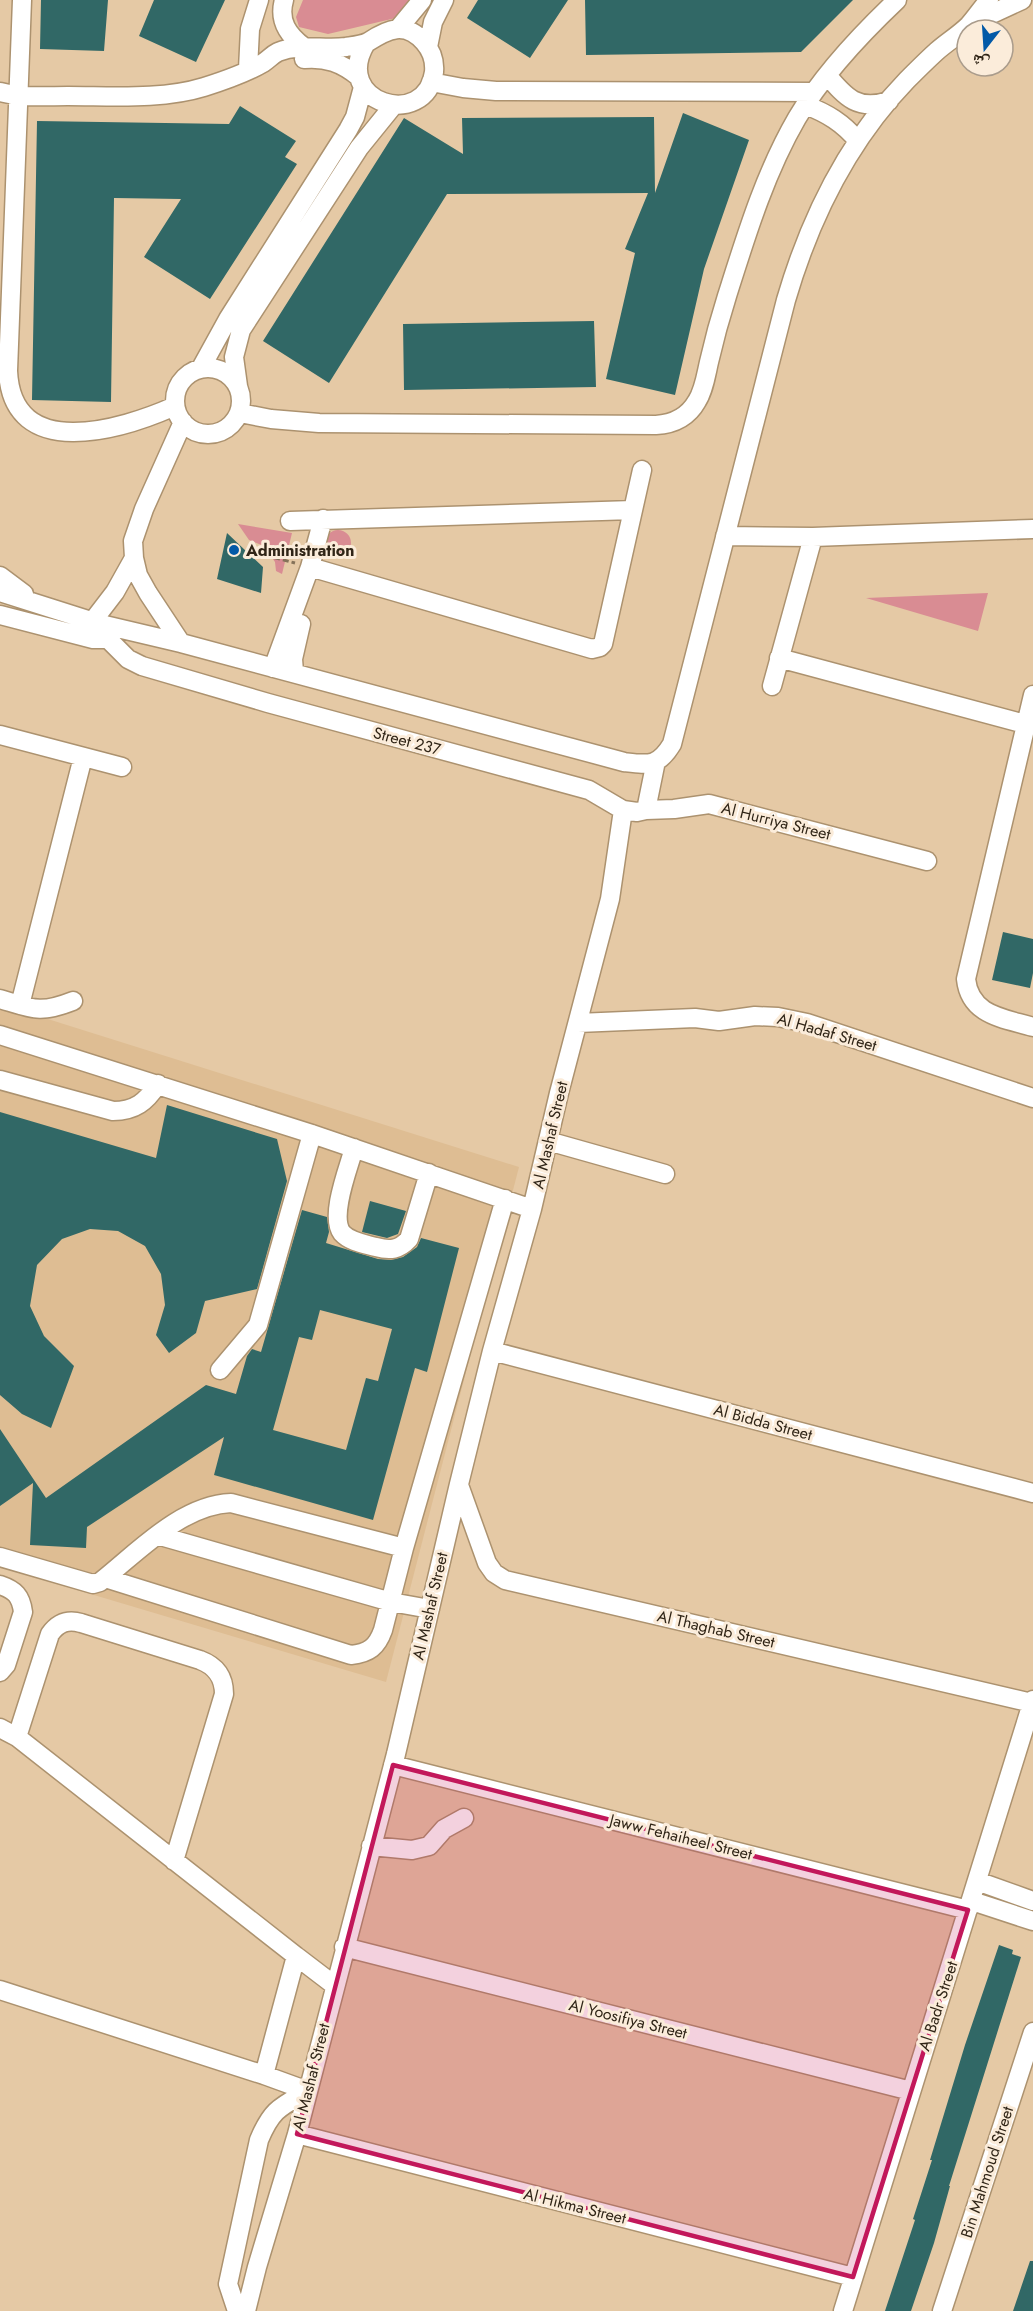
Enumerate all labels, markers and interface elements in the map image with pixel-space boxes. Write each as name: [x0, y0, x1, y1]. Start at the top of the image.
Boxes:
north arrow: [955, 18, 1015, 78]
text: ش: [969, 48, 992, 75]
place label: Administration: [245, 539, 355, 562]
marker: Administration: [227, 543, 241, 557]
street label: Street 237: [371, 721, 444, 761]
street label: Al Hurriya Street: [719, 796, 833, 846]
street label: Al Hadaf Street: [775, 1007, 880, 1057]
street label: Al Mashaf Street: [526, 1079, 574, 1191]
street label: Al Bidda Street: [711, 1398, 815, 1446]
street label: Al Mashaf Street: [406, 1550, 454, 1662]
street label: Al Thaghab Street: [655, 1604, 777, 1654]
street label: Jaww Fehaiheel Street: [605, 1808, 755, 1866]
street label: Al Badr Street: [913, 1958, 963, 2054]
street label: Al Yoosifiya Street: [567, 1993, 690, 2045]
street label: Al Mashaf Street: [287, 2021, 335, 2133]
street label: Bin Mahmoud Street: [955, 2103, 1019, 2241]
street label: Al Hikma Street: [521, 2182, 629, 2230]

